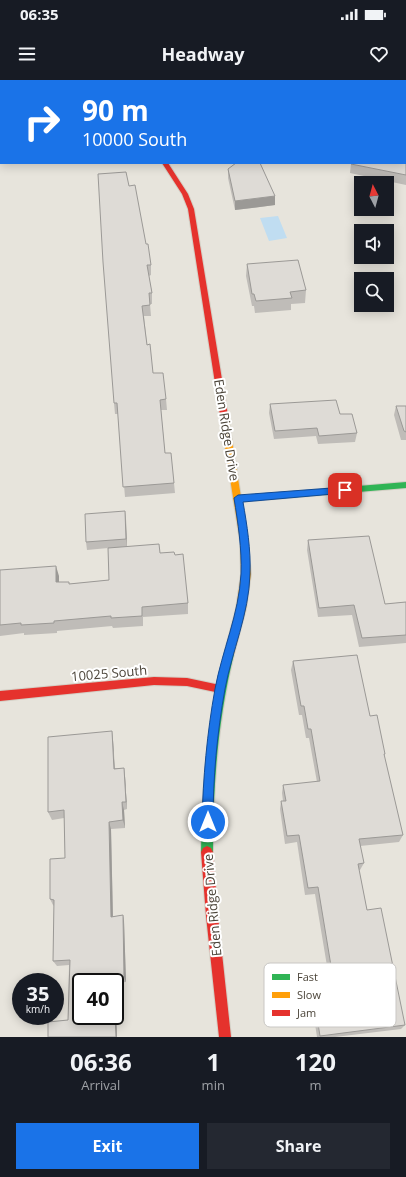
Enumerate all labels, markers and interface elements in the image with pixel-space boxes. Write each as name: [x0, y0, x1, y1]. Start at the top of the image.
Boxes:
text: 06:35: [20, 4, 59, 24]
text: Headway: [161, 42, 245, 66]
icon: menu: [16, 43, 38, 65]
icon: heart: [368, 43, 390, 65]
text: 90 m: [82, 91, 149, 129]
icon: right: [16, 96, 68, 148]
text: 10000 South: [82, 127, 187, 151]
north arrow: [354, 176, 394, 216]
map controls: [354, 176, 394, 312]
button: sound: [354, 224, 394, 264]
button: search: [354, 272, 394, 312]
street label: Eden Ridge Drive: [210, 378, 244, 482]
pin: [328, 473, 362, 507]
icon: arrive: [334, 479, 356, 501]
street label: 10025 South: [70, 661, 148, 685]
position arrow: [187, 801, 229, 843]
street label: Eden Ridge Drive: [199, 853, 225, 957]
legend: [264, 963, 396, 1027]
text: Fast: [297, 969, 318, 984]
speed limit sign: 40: [72, 973, 124, 1025]
text: 35: [27, 980, 49, 1007]
text: Slow: [297, 987, 321, 1002]
text: km/h: [26, 1002, 50, 1016]
text: Jam: [296, 1005, 316, 1020]
text: 06:36: [70, 1045, 132, 1078]
text: 1: [206, 1045, 220, 1078]
text: 120: [295, 1045, 336, 1078]
text: Arrival: [81, 1076, 120, 1094]
text: min: [202, 1076, 225, 1094]
text: m: [309, 1076, 321, 1094]
button: Exit: [16, 1123, 199, 1169]
button: Share: [207, 1123, 390, 1169]

